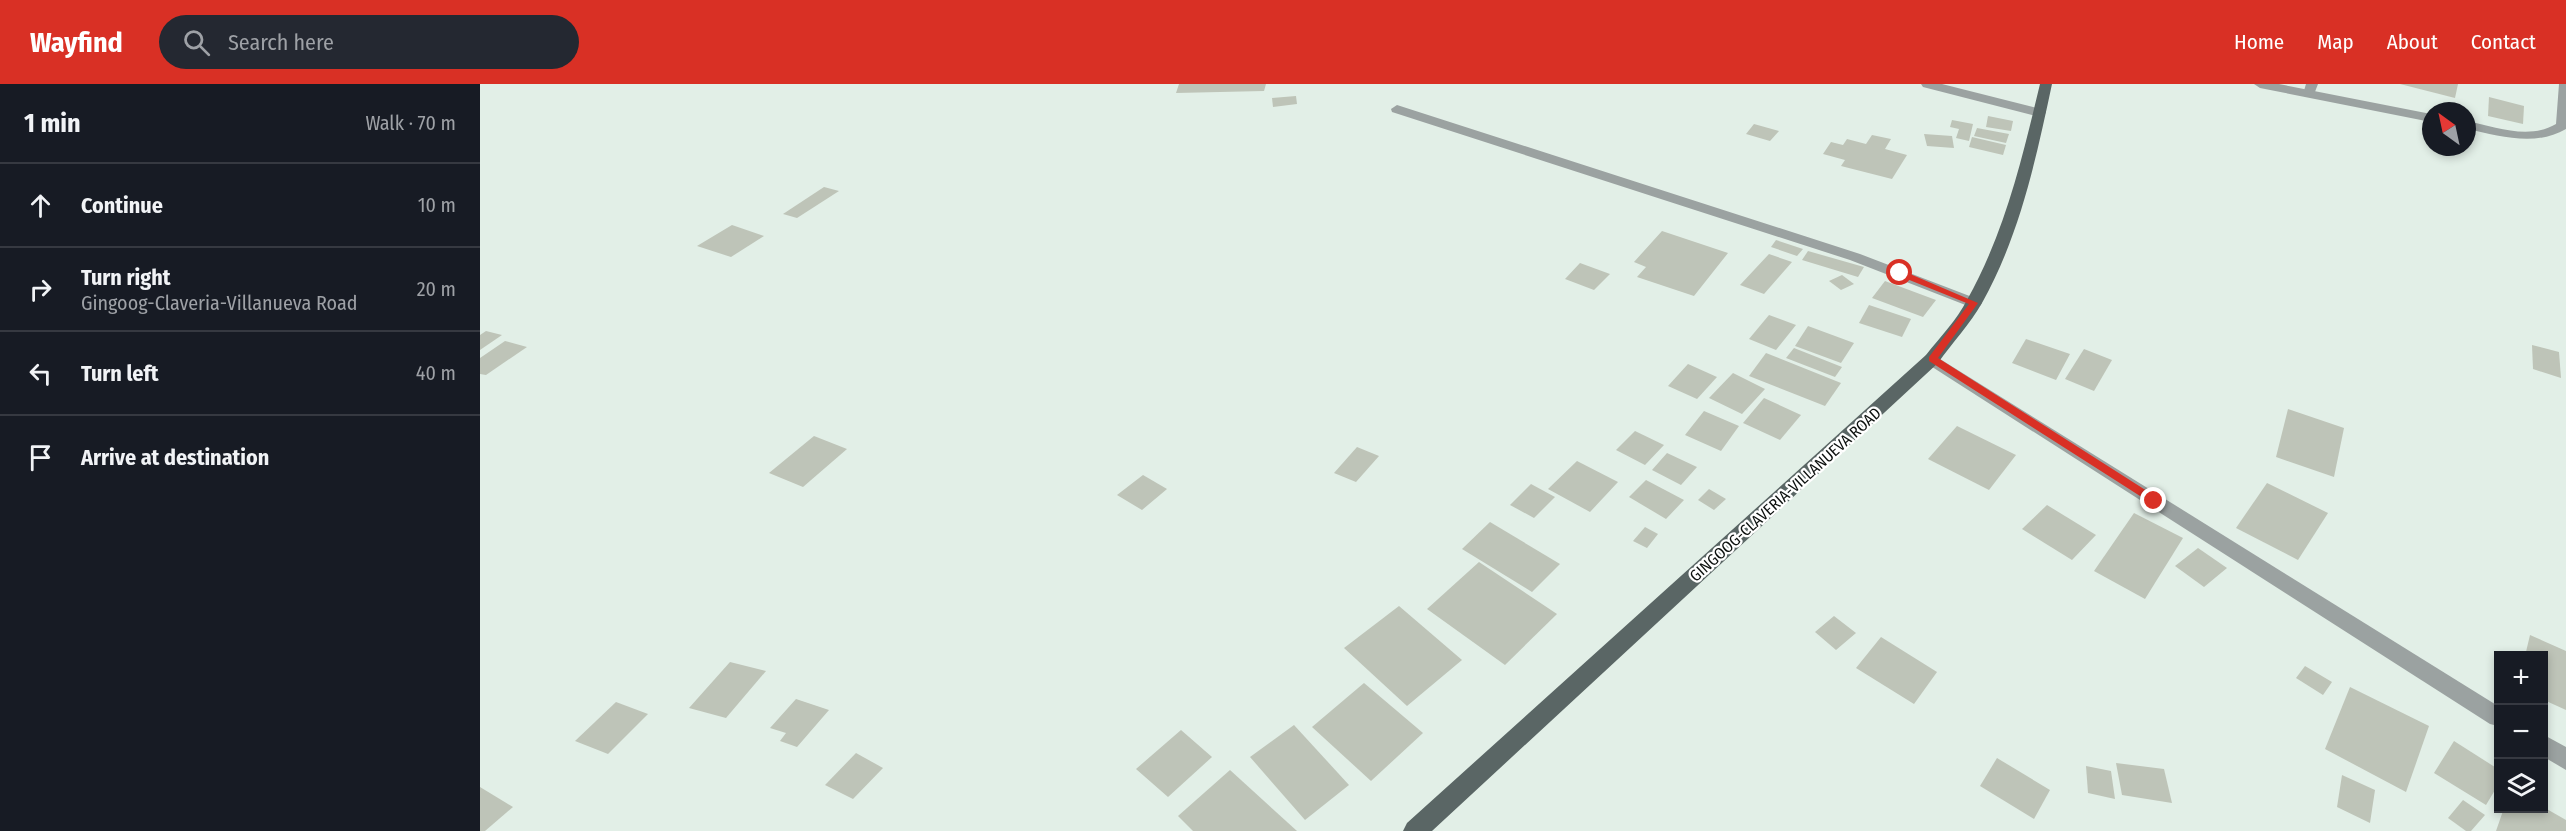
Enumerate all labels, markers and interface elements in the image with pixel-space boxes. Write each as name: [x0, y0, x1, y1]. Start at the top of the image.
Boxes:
search box: [159, 15, 579, 69]
text: Wayfind: [30, 26, 123, 59]
icon: search: [180, 26, 213, 59]
text: Search here: [228, 29, 334, 56]
text: Home: [2234, 29, 2284, 55]
text: Map: [2317, 29, 2354, 55]
text: About: [2387, 29, 2438, 55]
text: Contact: [2471, 29, 2536, 55]
north arrow: [2422, 102, 2476, 156]
text: 1 min: [24, 108, 81, 139]
text: Walk · 70 m: [365, 111, 456, 135]
icon: ahead: [24, 189, 57, 222]
text: Continue: [81, 192, 163, 219]
text: 10 m: [418, 193, 456, 217]
route start: [1886, 259, 1912, 285]
text: Turn right: [81, 264, 170, 291]
icon: right: [24, 273, 57, 306]
text: 20 m: [417, 277, 456, 301]
text: Gingoog-Claveria-Villanueva Road: [81, 291, 357, 315]
icon: left: [24, 357, 57, 390]
text: Turn left: [81, 360, 159, 387]
text: 40 m: [416, 361, 456, 385]
street label: GINGOOG-CLAVERIA-VILLANUEVA ROAD: [1686, 403, 1885, 585]
icon: arrive: [24, 441, 57, 474]
text: Arrive at destination: [81, 444, 269, 471]
route end: [2140, 487, 2166, 513]
map controls: [2494, 651, 2548, 813]
button: +: [2494, 651, 2548, 705]
button: −: [2494, 705, 2548, 759]
button: layers: [2494, 759, 2548, 813]

